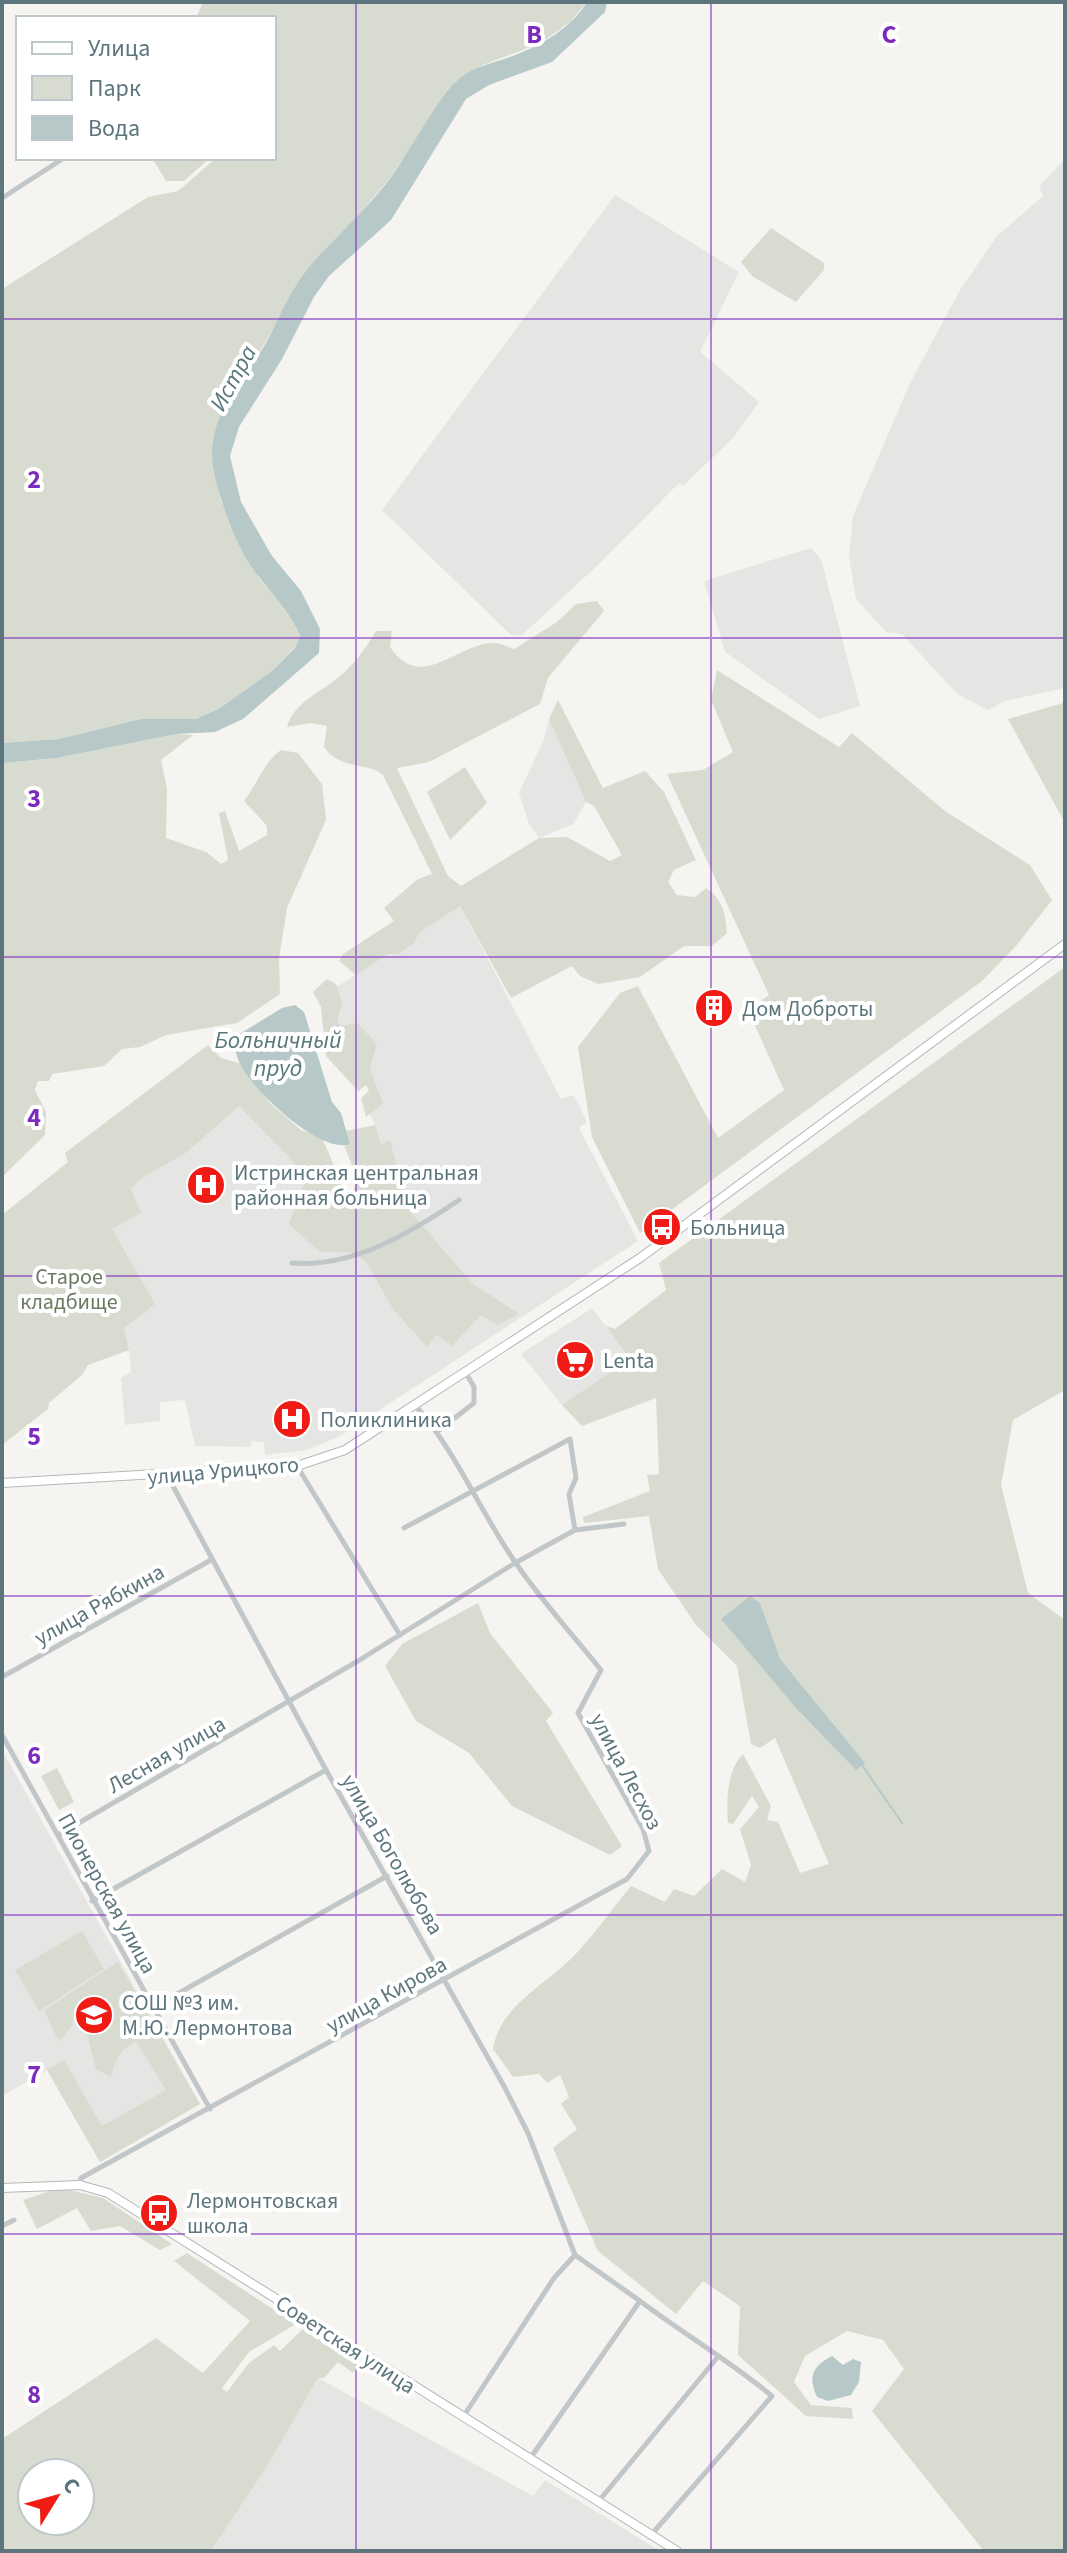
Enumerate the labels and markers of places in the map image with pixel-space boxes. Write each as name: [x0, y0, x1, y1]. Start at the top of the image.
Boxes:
building icon: Дом Доброты: [693, 987, 735, 1029]
place label: Дом Доброты: [742, 993, 873, 1025]
place label: Истринская центральная районная больница: [234, 1157, 479, 1214]
hospital icon: Истринская центральная районная больница: [185, 1164, 227, 1206]
bus stop icon: Больница: [641, 1206, 683, 1248]
place label: Больница: [690, 1212, 785, 1244]
supermarket icon: Lenta: [554, 1339, 596, 1381]
place label: Lenta: [603, 1345, 654, 1377]
hospital icon: Поликлиника: [271, 1398, 313, 1440]
place label: Поликлиника: [320, 1404, 452, 1436]
place label: СОШ №3 им. М.Ю. Лермонтова: [122, 1987, 293, 2044]
school or university icon: СОШ №3 им. М.Ю. Лермонтова: [73, 1994, 115, 2036]
place label: Лермонтовская школа: [187, 2185, 338, 2242]
bus stop icon: Лермонтовская школа: [138, 2192, 180, 2234]

